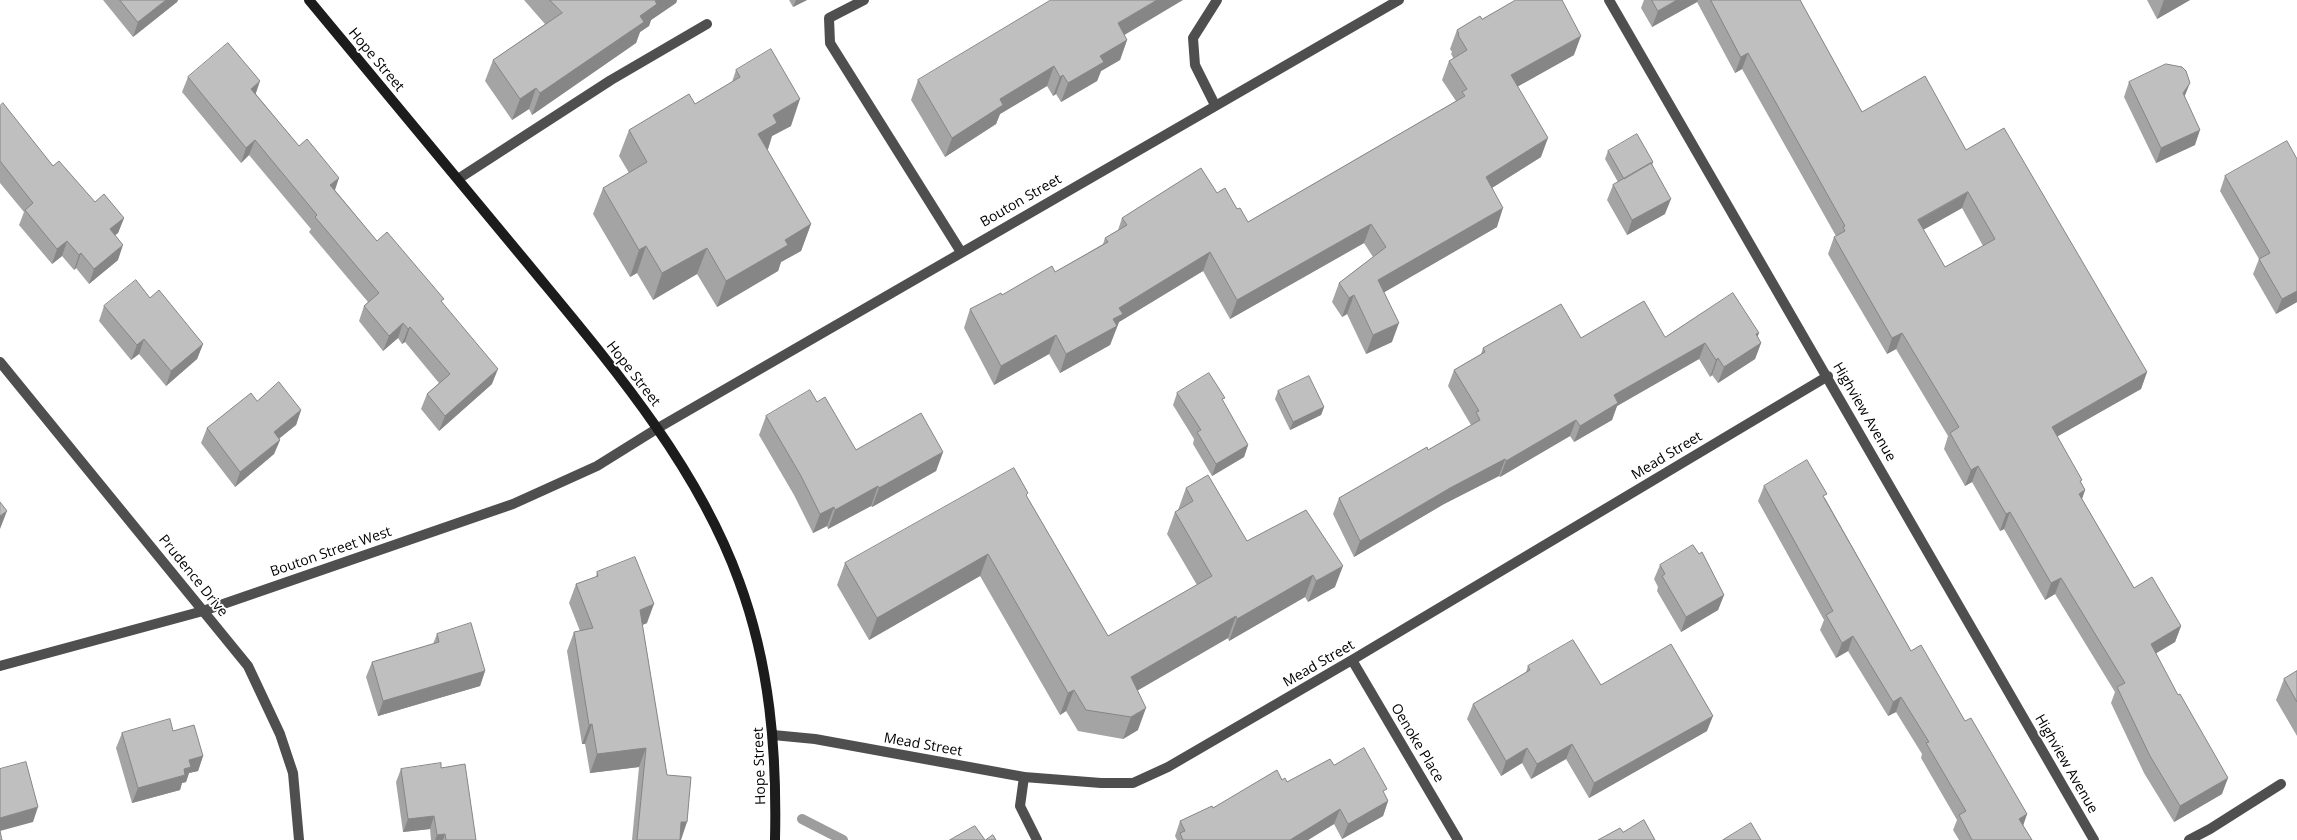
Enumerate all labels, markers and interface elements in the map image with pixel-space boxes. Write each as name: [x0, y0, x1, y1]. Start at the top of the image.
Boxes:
street label: Hope Street: [345, 25, 407, 95]
street label: Bouton Street: [977, 171, 1065, 231]
street label: Hope Street: [602, 338, 664, 410]
street label: Highview Avenue: [1829, 359, 1899, 465]
street label: Mead Street: [1629, 428, 1705, 484]
street label: Bouton Street West: [268, 523, 394, 581]
street label: Prudence Drive: [155, 532, 231, 620]
street label: Mead Street: [1280, 637, 1358, 691]
street label: Oenoke Place: [1387, 701, 1447, 785]
street label: Highview Avenue: [2031, 711, 2101, 817]
street label: Hope Street: [750, 727, 770, 805]
street label: Mead Street: [882, 730, 964, 760]

